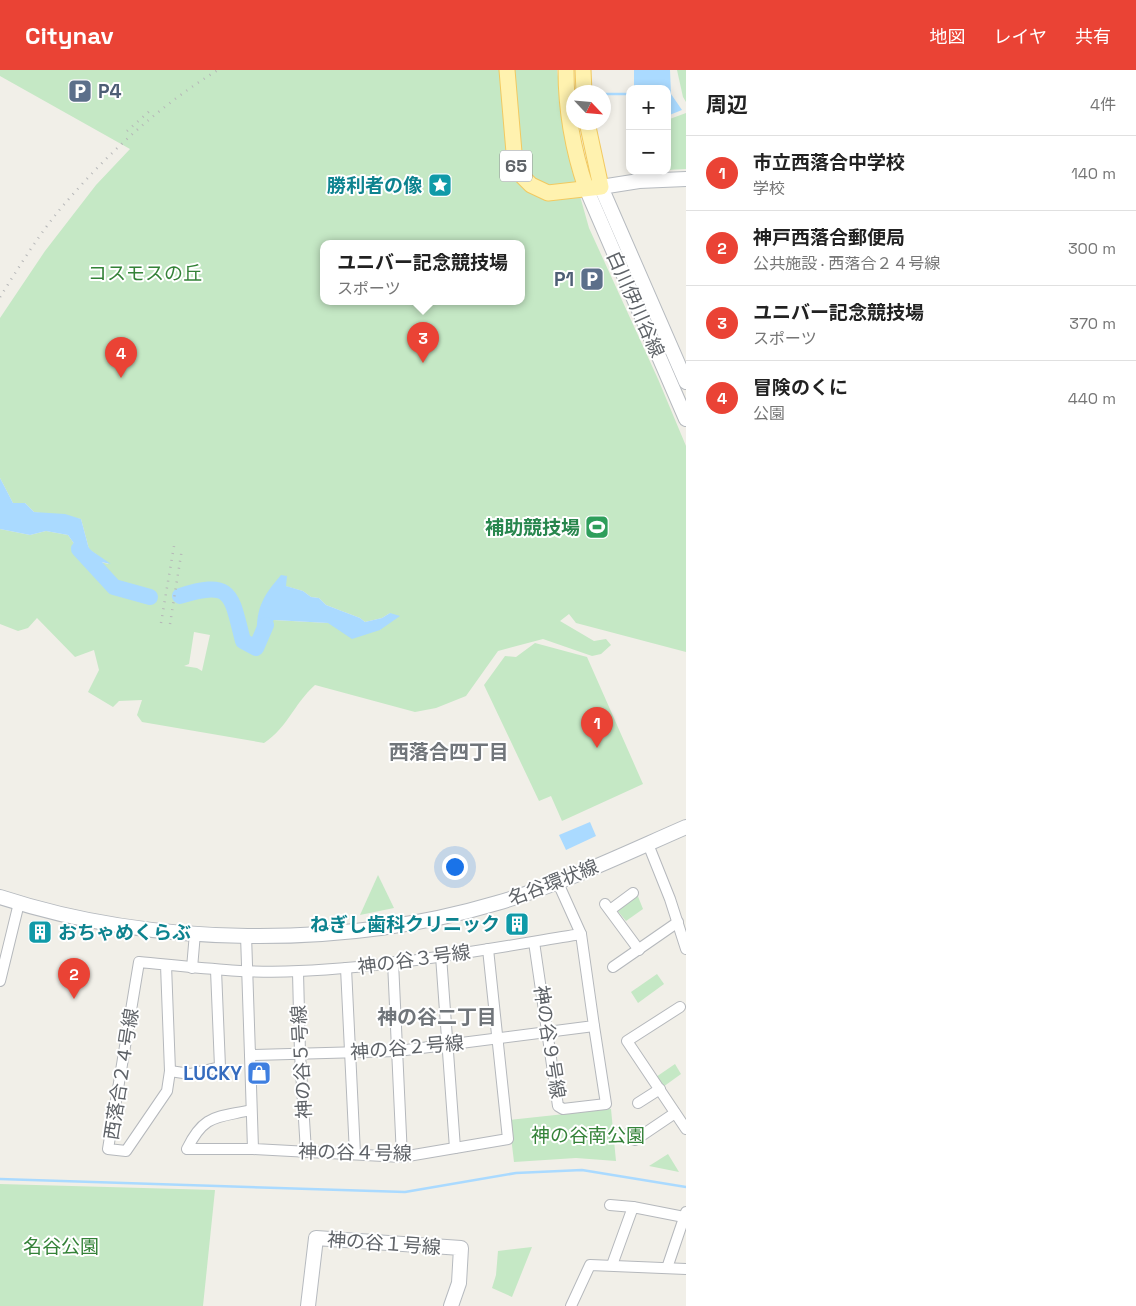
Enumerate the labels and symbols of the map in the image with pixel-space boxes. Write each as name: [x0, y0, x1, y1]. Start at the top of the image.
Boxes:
parking icon: P4: [67, 78, 93, 104]
place label: P4: [98, 79, 122, 104]
north arrow: [566, 85, 611, 130]
road number: 65: [500, 150, 532, 182]
place icon: 勝利者の像: [427, 172, 453, 198]
place label: 勝利者の像: [327, 173, 422, 198]
street label: 白川伊川谷線: [601, 247, 670, 361]
park label: コスモスの丘: [88, 261, 202, 286]
parking icon: P1: [579, 266, 605, 292]
place label: P1: [554, 267, 574, 292]
pin: 3: [407, 322, 439, 363]
pin: 4: [105, 337, 137, 378]
sports icon: 補助競技場: [584, 514, 610, 540]
place label: 補助競技場: [485, 515, 580, 540]
pin: 1: [581, 707, 613, 748]
district label: 西落合四丁目: [389, 739, 509, 765]
your location: [442, 854, 468, 880]
street label: 名谷環状線: [504, 854, 602, 911]
building icon: ねぎし歯科クリニック: [504, 911, 530, 937]
place label: ねぎし歯科クリニック: [310, 912, 500, 937]
building icon: おちゃめくらぶ: [27, 919, 53, 945]
place label: おちゃめくらぶ: [58, 920, 191, 945]
street label: 神の谷３号線: [356, 939, 472, 980]
pin: 2: [58, 958, 90, 999]
street label: 神の谷９号線: [528, 984, 571, 1100]
street label: 神の谷５号線: [286, 1004, 317, 1120]
district label: 神の谷二丁目: [377, 1004, 497, 1030]
street label: 西落合２４号線: [99, 1006, 144, 1142]
street label: 神の谷２号線: [349, 1030, 465, 1065]
shop icon: LUCKY: [246, 1060, 272, 1086]
place label: LUCKY: [183, 1061, 242, 1086]
park label: 神の谷南公園: [531, 1123, 645, 1148]
street label: 神の谷４号線: [298, 1139, 412, 1166]
street label: 神の谷１号線: [326, 1227, 442, 1260]
park label: 名谷公園: [23, 1234, 99, 1259]

